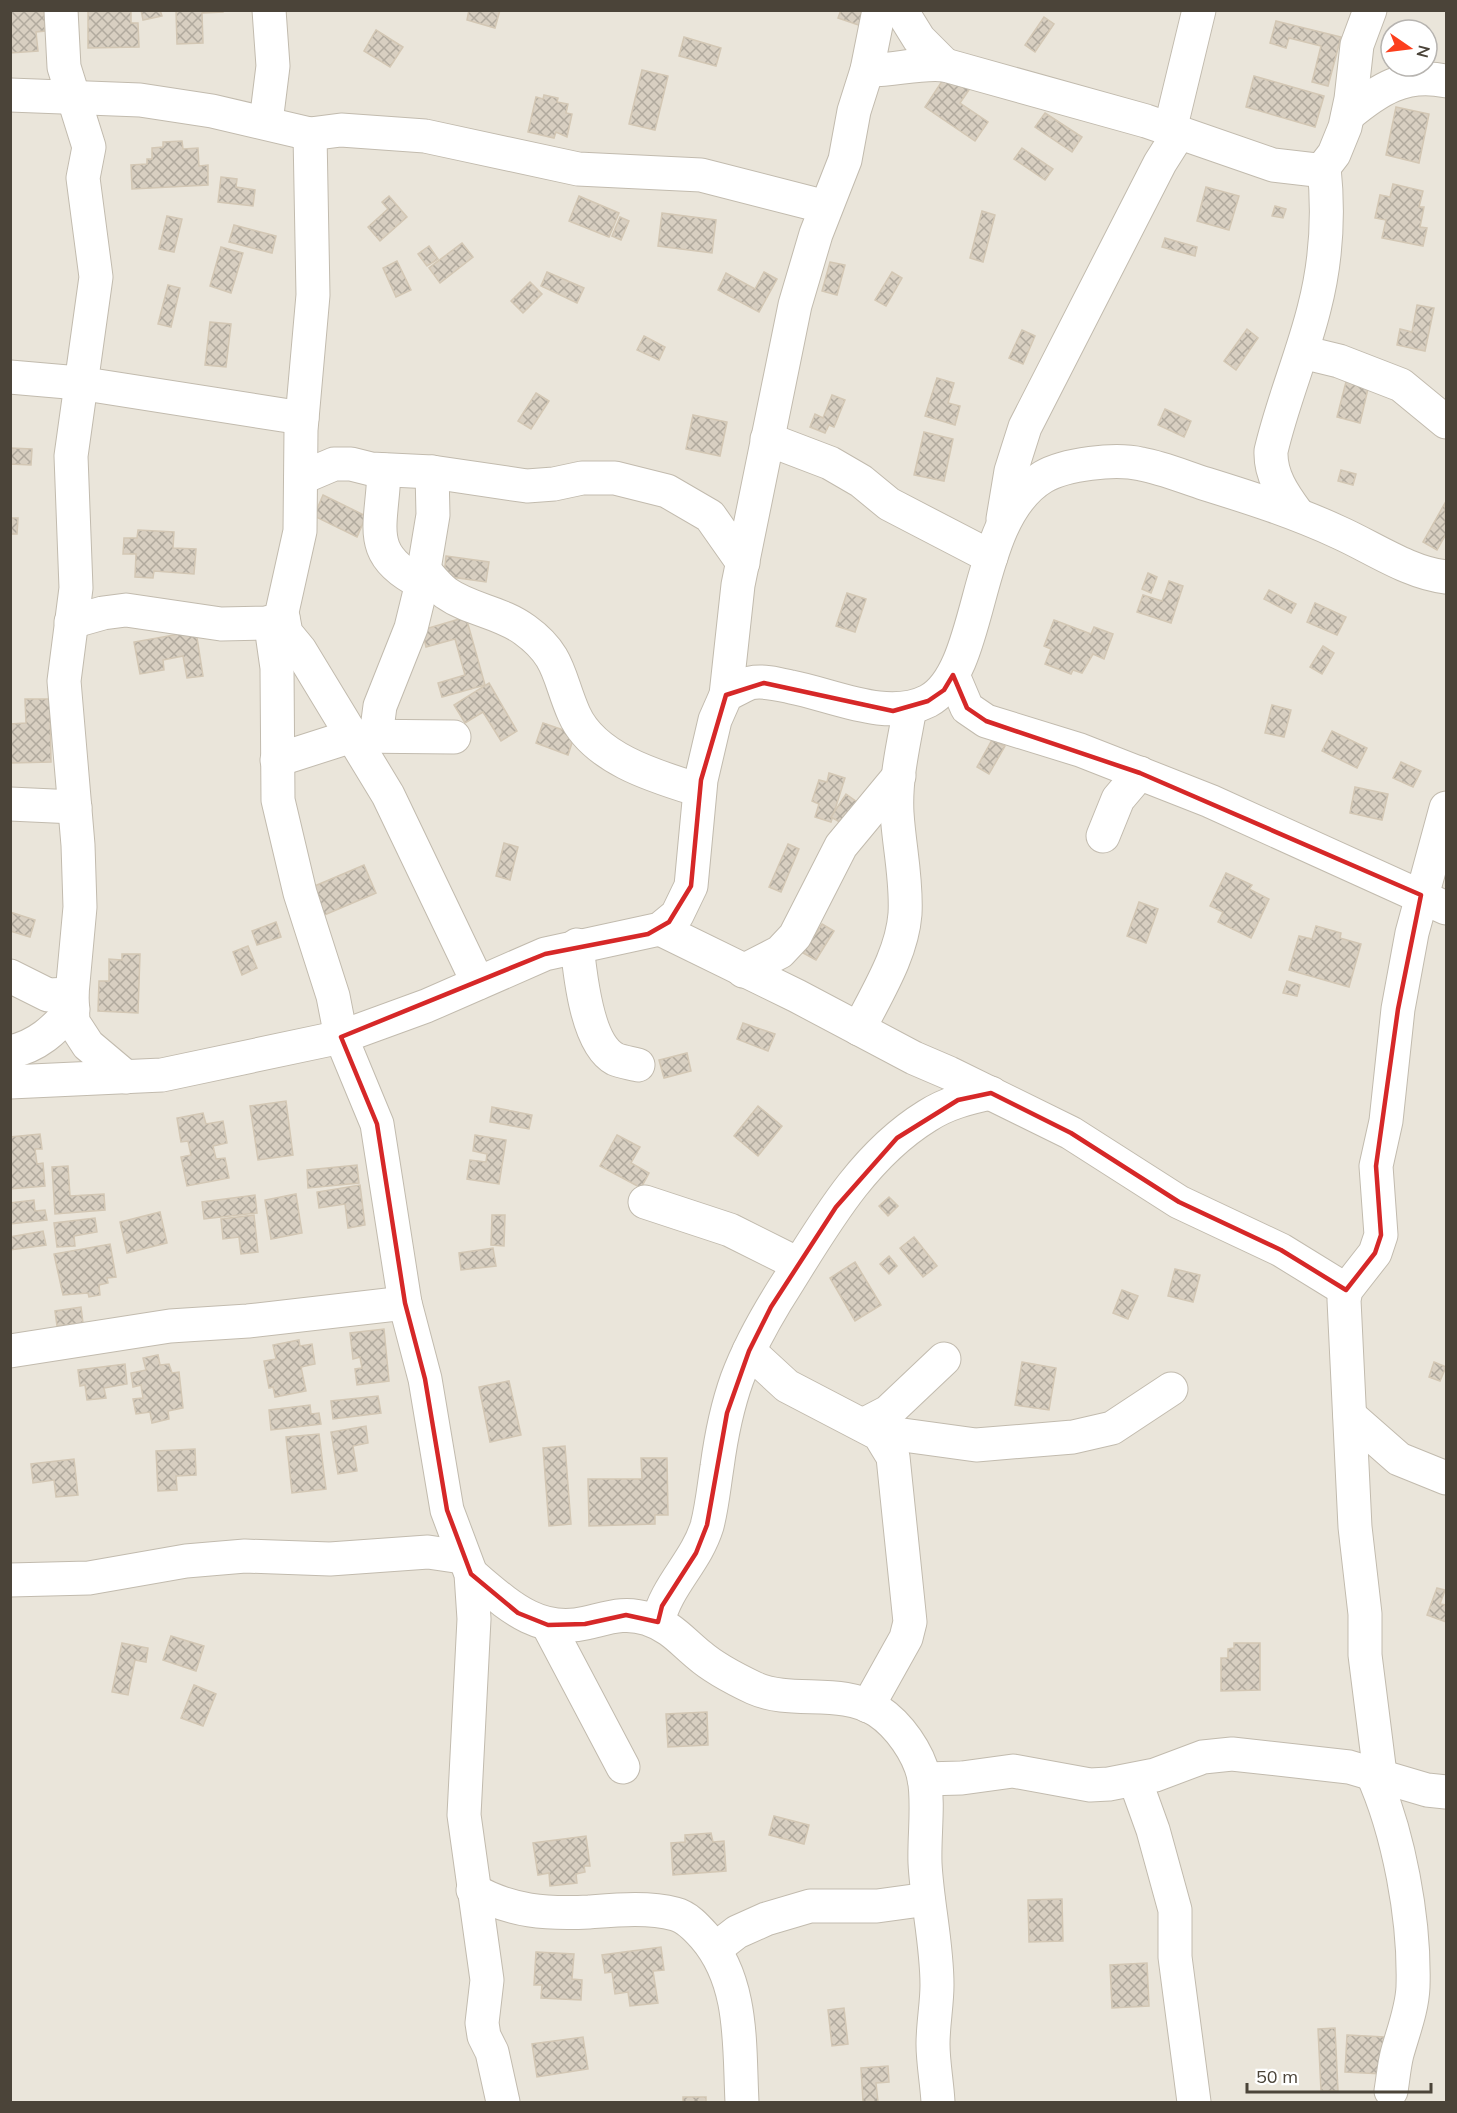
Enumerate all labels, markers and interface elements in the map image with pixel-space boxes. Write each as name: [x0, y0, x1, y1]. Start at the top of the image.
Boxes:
north arrow: [1379, 18, 1439, 78]
text: N: [1412, 43, 1435, 60]
scale bar: [1247, 2056, 1432, 2094]
text: 50 m: [1256, 2065, 1298, 2088]

